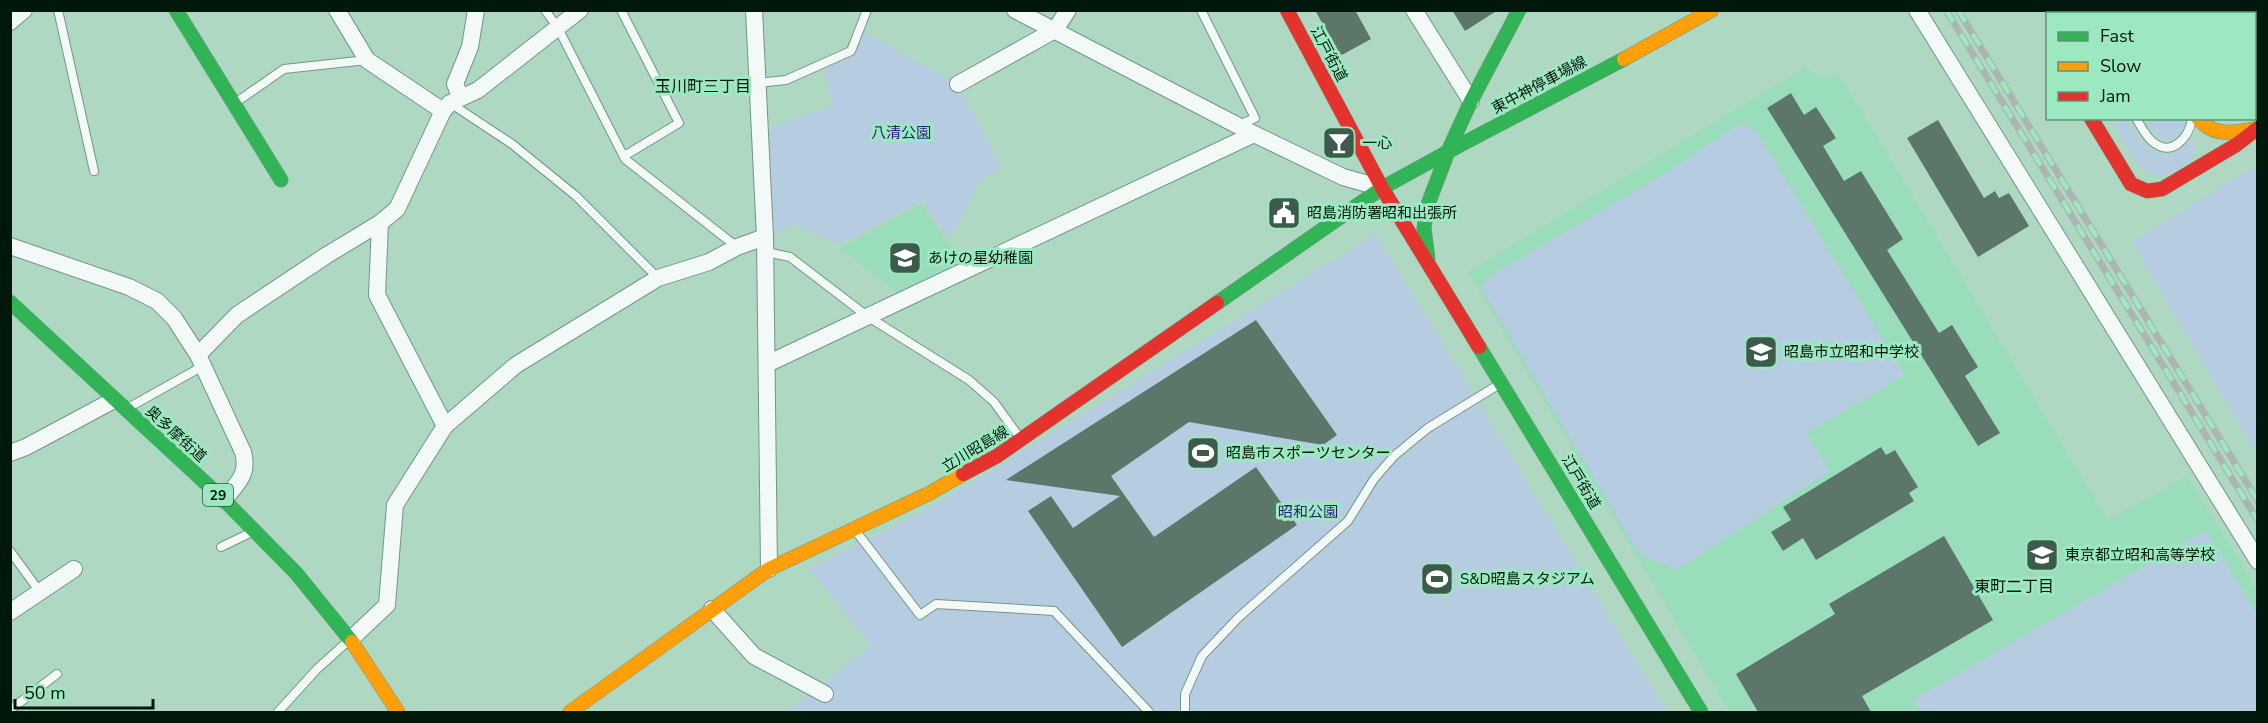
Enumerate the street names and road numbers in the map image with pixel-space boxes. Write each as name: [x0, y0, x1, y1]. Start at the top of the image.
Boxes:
street label: 江戸街道: [1306, 23, 1352, 85]
street label: 東中神停車場線: [1488, 52, 1590, 118]
street label: 奥多摩街道: [141, 401, 211, 467]
street label: 立川昭島線: [938, 421, 1012, 477]
street label: 江戸街道: [1557, 451, 1605, 513]
road number: 29: [203, 484, 233, 506]

